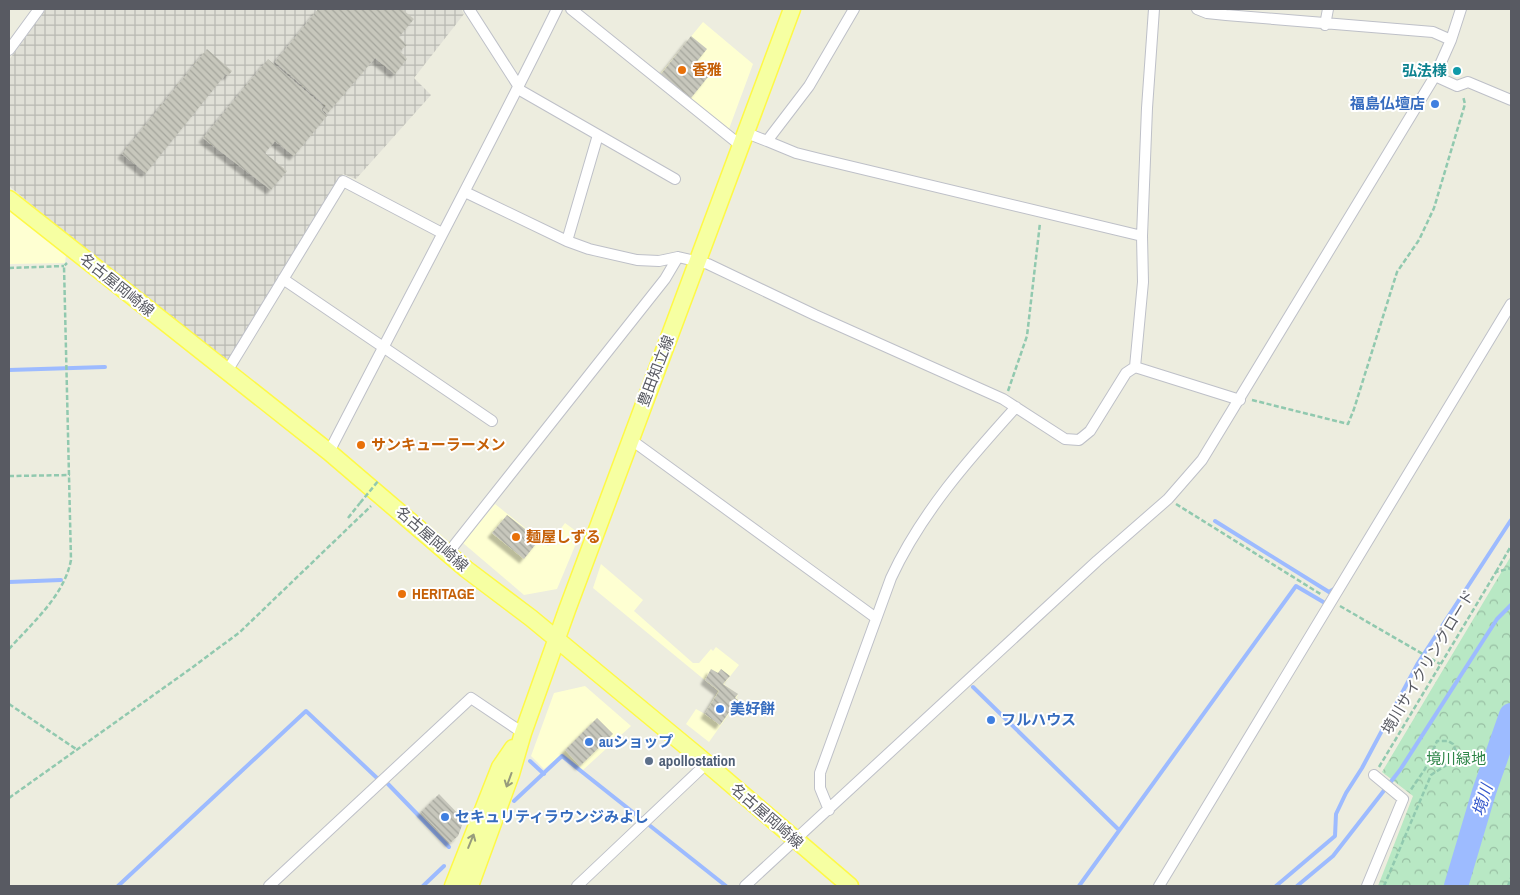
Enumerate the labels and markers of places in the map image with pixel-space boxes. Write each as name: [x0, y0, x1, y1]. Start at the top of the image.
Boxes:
place label: 香雅: [692, 59, 722, 80]
place label: 弘法様: [1402, 60, 1447, 81]
marker: 香雅: [676, 64, 688, 76]
marker: 弘法様: [1451, 65, 1463, 77]
place label: 福島仏壇店: [1349, 93, 1425, 114]
marker: 福島仏壇店: [1429, 98, 1441, 110]
place label: サンキューラーメン: [371, 434, 505, 455]
marker: サンキューラーメン: [355, 439, 367, 451]
place label: 麺屋しずる: [526, 526, 601, 547]
marker: 麺屋しずる: [510, 531, 522, 543]
place label: HERITAGE: [412, 583, 475, 604]
marker: HERITAGE: [396, 588, 408, 600]
place label: 美好餅: [730, 698, 775, 719]
marker: 美好餅: [714, 703, 726, 715]
place label: フルハウス: [1001, 709, 1076, 730]
marker: フルハウス: [985, 714, 997, 726]
place label: auショップ: [599, 731, 673, 752]
marker: auショップ: [583, 736, 595, 748]
place label: apollostation: [659, 750, 736, 771]
marker: apollostation: [643, 755, 655, 767]
place label: セキュリティラウンジみよし: [455, 806, 649, 827]
marker: セキュリティラウンジみよし: [439, 811, 451, 823]

